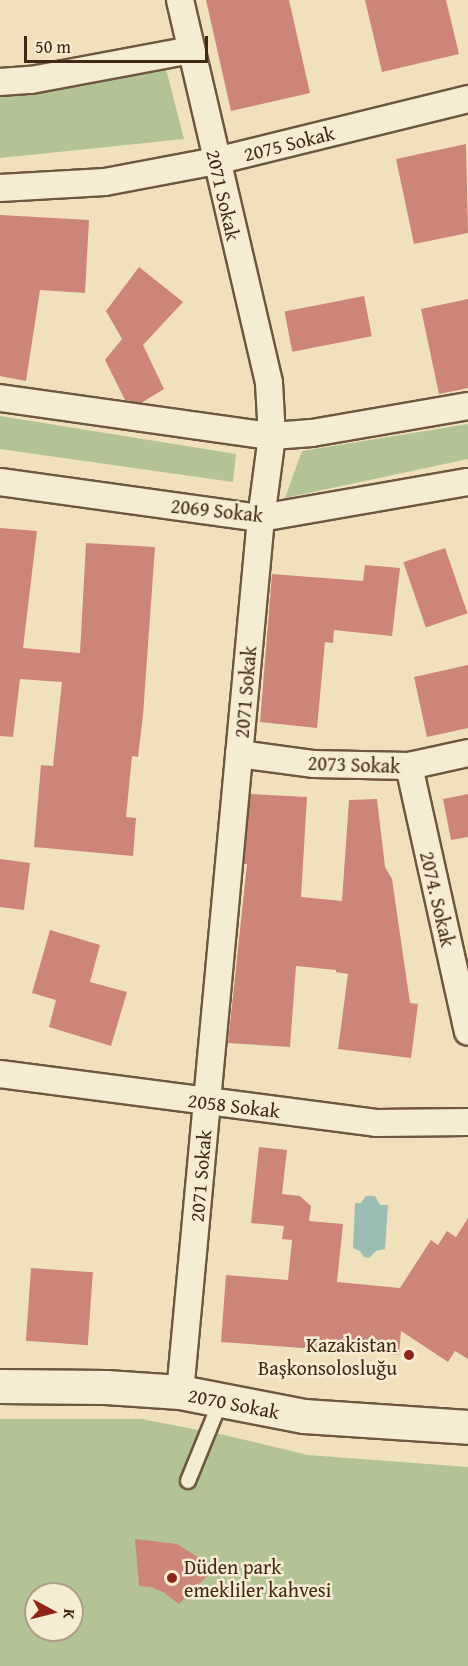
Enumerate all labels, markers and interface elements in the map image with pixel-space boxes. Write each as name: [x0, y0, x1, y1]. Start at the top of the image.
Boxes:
scale bar: [27, 24, 212, 62]
text: 50 m: [35, 33, 71, 60]
street label: 2075 Sokak: [241, 120, 337, 166]
street label: 2071 Sokak: [202, 147, 246, 243]
street label: 2069 Sokak: [170, 493, 264, 527]
street label: 2071 Sokak: [229, 645, 261, 739]
street label: 2073 Sokak: [307, 750, 401, 778]
street label: 2074. Sokak: [415, 849, 461, 949]
street label: 2058 Sokak: [187, 1087, 281, 1123]
street label: 2071 Sokak: [184, 1129, 216, 1223]
place label: Kazakistan Başkonsolosluğu: [258, 1332, 397, 1379]
marker: Kazakistan Başkonsolosluğu: [402, 1348, 416, 1362]
street label: 2070 Sokak: [186, 1382, 282, 1424]
place label: Düden park emekliler kahvesi: [184, 1554, 331, 1601]
marker: Düden park emekliler kahvesi: [165, 1571, 179, 1585]
north arrow: [24, 1582, 84, 1642]
text: K: [57, 1607, 82, 1620]

